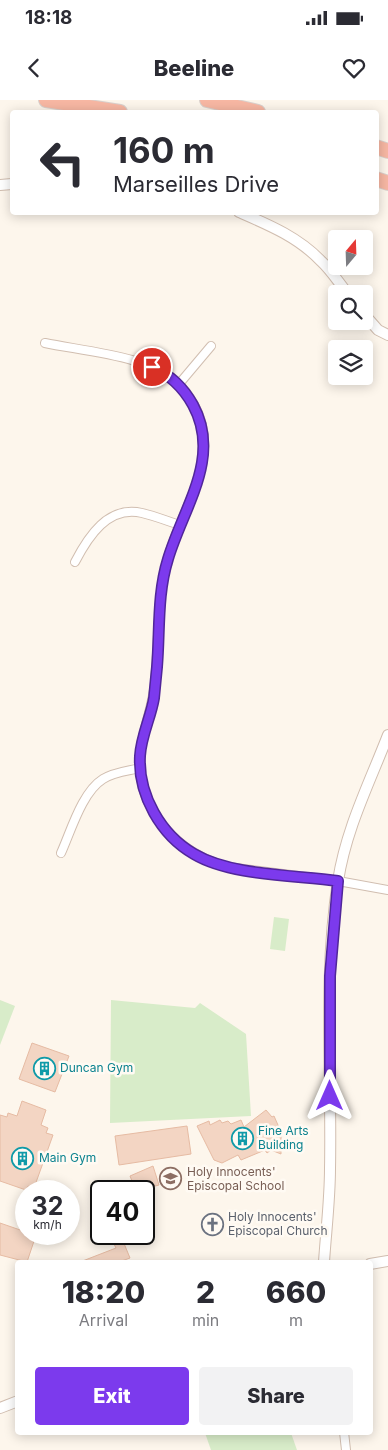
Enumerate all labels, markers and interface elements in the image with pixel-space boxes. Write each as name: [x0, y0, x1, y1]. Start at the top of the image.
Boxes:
text: 18:18: [25, 6, 72, 29]
icon: back: [20, 54, 48, 82]
icon: heart: [340, 54, 368, 82]
text: Beeline: [154, 55, 234, 81]
text: 160 m: [113, 129, 215, 171]
icon: left: [30, 130, 95, 195]
text: Marseilles Drive: [113, 171, 279, 197]
north arrow: [328, 230, 372, 275]
map controls: [328, 230, 373, 385]
button: search: [328, 285, 373, 330]
button: layers: [328, 340, 373, 385]
pin: [131, 346, 173, 388]
icon: arrive: [138, 353, 166, 381]
building icon: Duncan Gym: [32, 1056, 56, 1080]
place label: Duncan Gym: [60, 1060, 133, 1075]
position arrow: [303, 1069, 355, 1121]
place label: Fine Arts Building: [258, 1123, 309, 1152]
building icon: Fine Arts Building: [230, 1126, 254, 1150]
building icon: Main Gym: [11, 1146, 35, 1170]
place label: Main Gym: [39, 1150, 96, 1165]
place label: Holy Innocents' Episcopal School: [187, 1164, 284, 1193]
school or university icon: Holy Innocents' Episcopal School: [159, 1167, 183, 1191]
speed limit sign: 40: [90, 1180, 155, 1245]
text: 32: [32, 1191, 63, 1221]
place label: Holy Innocents' Episcopal Church: [228, 1209, 328, 1238]
church icon: Holy Innocents' Episcopal Church: [200, 1212, 224, 1236]
text: km/h: [33, 1217, 62, 1232]
text: 18:20: [62, 1274, 145, 1310]
text: 2: [196, 1274, 215, 1310]
text: 660: [266, 1274, 326, 1310]
text: Arrival: [79, 1310, 128, 1330]
text: min: [192, 1310, 219, 1330]
text: m: [289, 1310, 303, 1330]
button: Exit: [35, 1367, 189, 1425]
button: Share: [199, 1367, 353, 1425]

